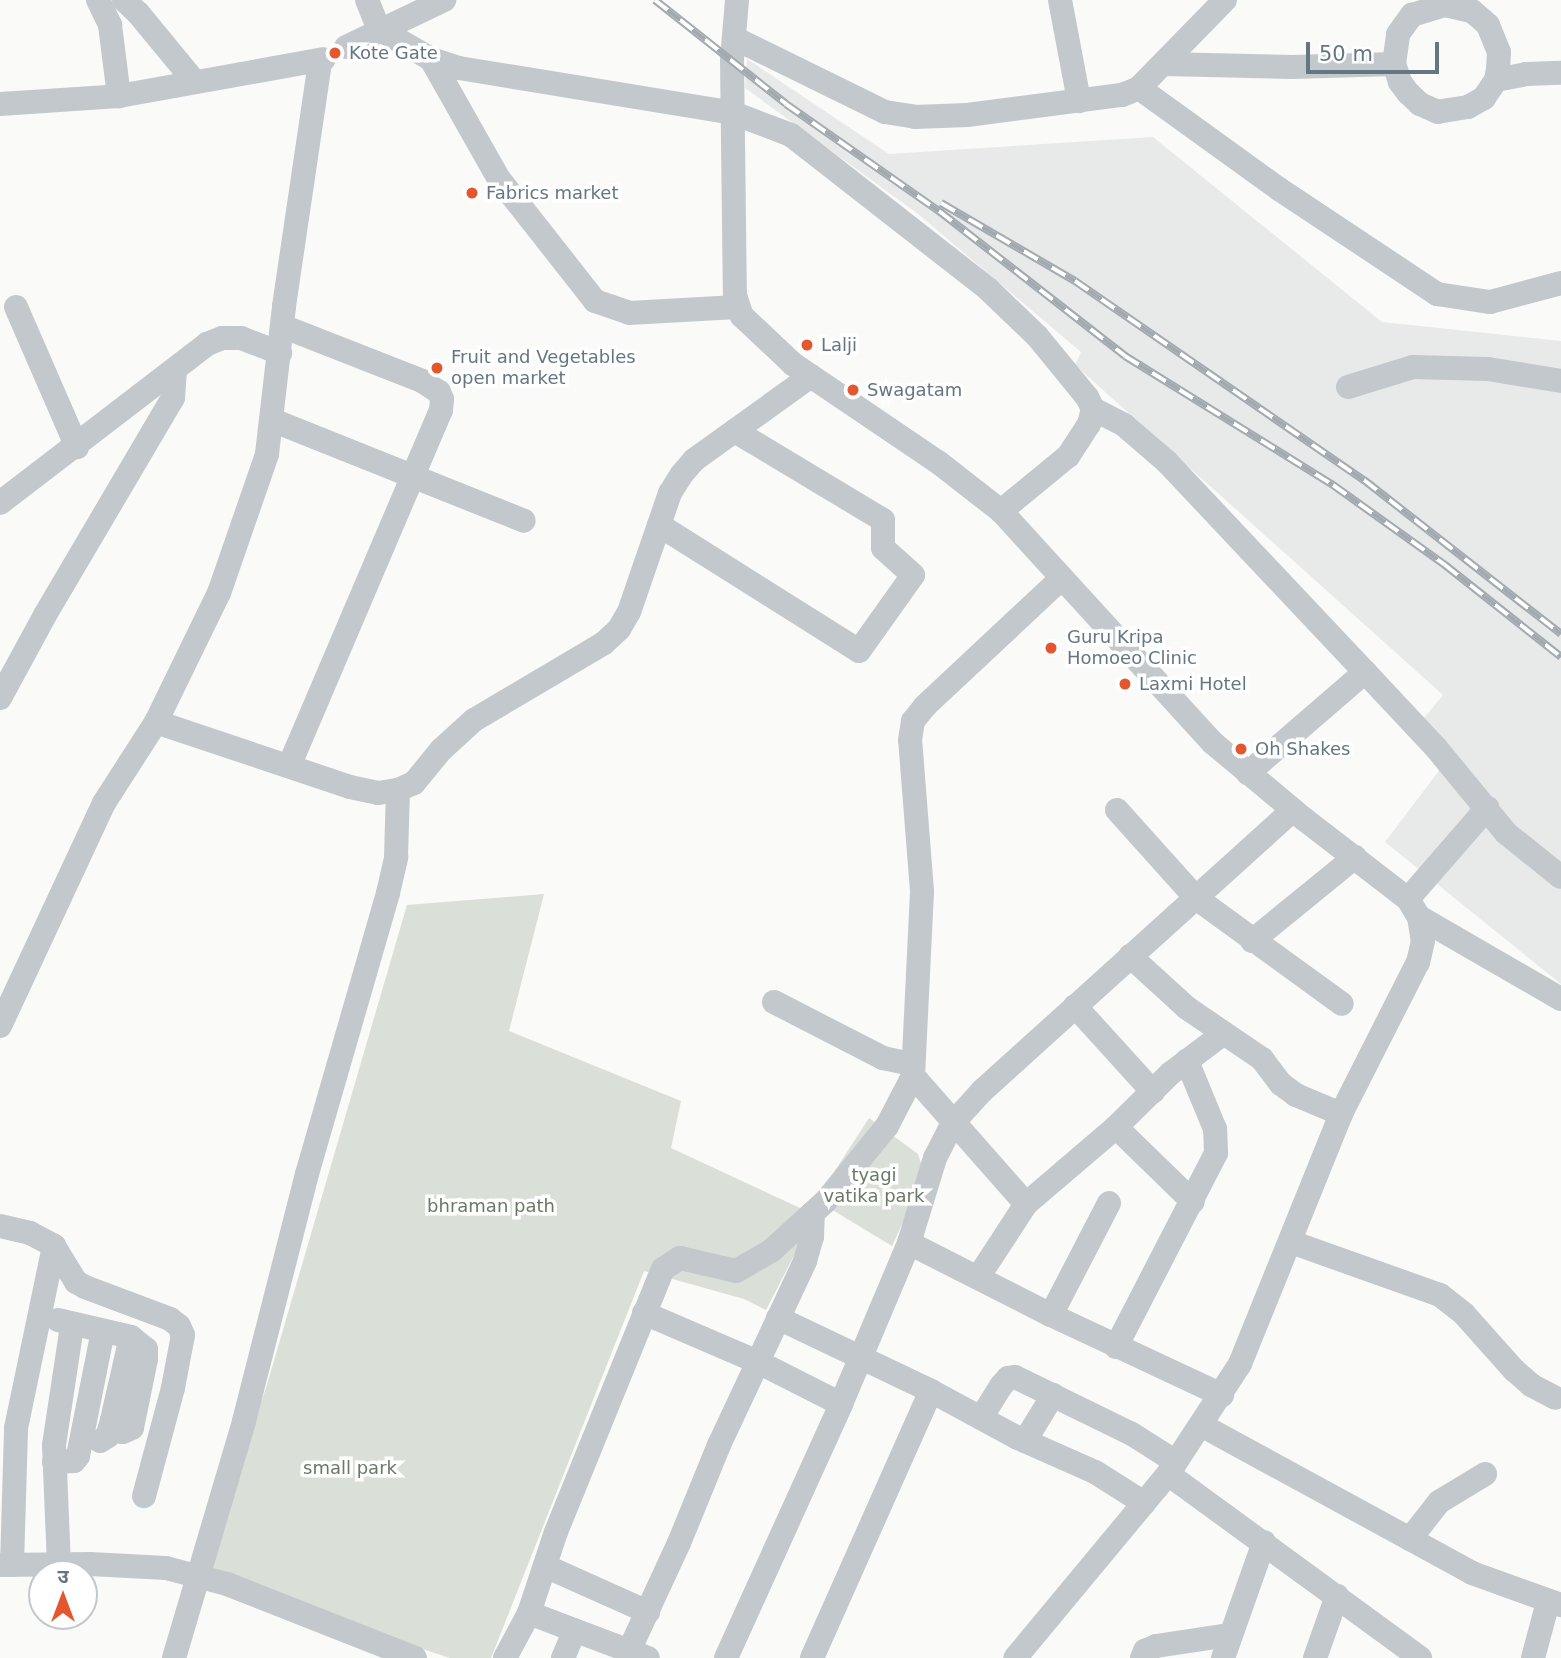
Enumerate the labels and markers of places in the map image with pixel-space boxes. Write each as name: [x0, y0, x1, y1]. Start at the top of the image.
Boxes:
place label: Kote Gate: [349, 42, 438, 64]
marker: Kote Gate: [327, 45, 343, 61]
place label: Fabrics market: [486, 182, 618, 204]
marker: Fabrics market: [464, 185, 480, 201]
place label: Lalji: [821, 334, 857, 356]
marker: Lalji: [799, 337, 815, 353]
place label: Fruit and Vegetables open market: [451, 347, 636, 390]
marker: Fruit and Vegetables open market: [429, 360, 445, 376]
place label: Swagatam: [867, 379, 962, 401]
marker: Swagatam: [845, 382, 861, 398]
place label: Guru Kripa Homoeo Clinic: [1067, 627, 1197, 670]
marker: Guru Kripa Homoeo Clinic: [1041, 638, 1061, 658]
place label: Laxmi Hotel: [1139, 673, 1247, 695]
marker: Laxmi Hotel: [1117, 676, 1133, 692]
place label: Oh Shakes: [1255, 738, 1350, 760]
marker: Oh Shakes: [1233, 741, 1249, 757]

